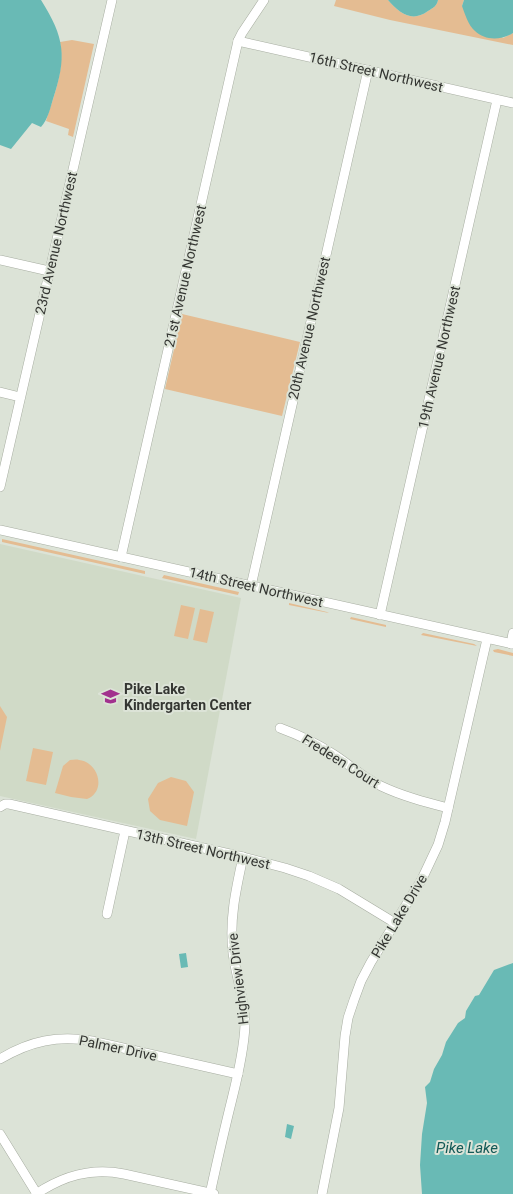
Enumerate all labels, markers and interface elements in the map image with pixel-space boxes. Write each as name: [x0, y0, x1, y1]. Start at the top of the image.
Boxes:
street label: 16th Street Northwest: [307, 49, 445, 95]
street label: 23rd Avenue Northwest: [32, 170, 80, 316]
street label: 21st Avenue Northwest: [161, 203, 209, 349]
street label: 20th Avenue Northwest: [285, 255, 333, 401]
street label: 19th Avenue Northwest: [415, 284, 463, 430]
street label: 14th Street Northwest: [187, 564, 325, 610]
place label: Pike Lake Kindergarten Center: [124, 681, 251, 713]
school or university icon: Pike Lake Kindergarten Center: [101, 687, 121, 707]
street label: Fredeen Court: [299, 731, 383, 791]
street label: 13th Street Northwest: [134, 826, 272, 872]
street label: Pike Lake Drive: [368, 871, 430, 961]
street label: Highview Drive: [224, 932, 252, 1026]
street label: Palmer Drive: [78, 1032, 158, 1064]
water label: Pike Lake: [436, 1139, 498, 1157]

